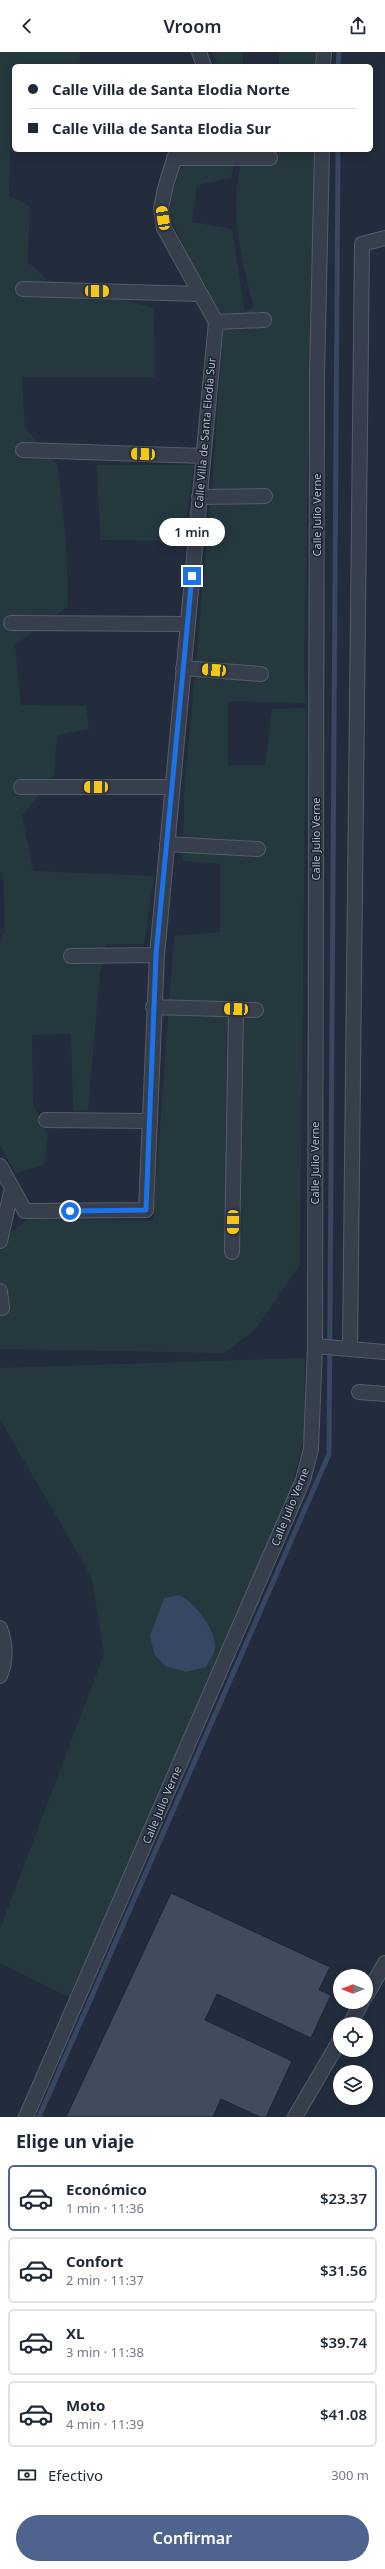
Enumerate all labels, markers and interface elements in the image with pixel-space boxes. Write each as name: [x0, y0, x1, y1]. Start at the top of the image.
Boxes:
text: Vroom: [163, 14, 222, 38]
icon: back: [16, 15, 38, 37]
icon: share: [347, 15, 369, 37]
text: Calle Villa de Santa Elodia Norte: [52, 79, 290, 99]
text: Calle Villa de Santa Elodia Sur: [52, 118, 271, 138]
car: [155, 205, 171, 231]
car: [85, 285, 109, 297]
street label: Calle Villa de Santa Elodia Sur: [190, 356, 219, 509]
car: [131, 448, 155, 460]
street label: Calle Julio Verne: [309, 474, 324, 556]
callout: 1 min: [159, 518, 225, 546]
text: 1 min: [174, 523, 210, 541]
route end: [183, 567, 201, 585]
car: [202, 663, 226, 677]
car: [84, 781, 108, 793]
street label: Calle Julio Verne: [308, 798, 323, 880]
car: [224, 1003, 248, 1015]
street label: Calle Julio Verne: [307, 1122, 322, 1204]
route start: [61, 1202, 79, 1220]
car: [227, 1210, 239, 1234]
street label: Calle Julio Verne: [267, 1466, 312, 1548]
street label: Calle Julio Verne: [138, 1764, 185, 1846]
north arrow: [333, 1969, 373, 2009]
map controls: [333, 1969, 373, 2105]
button: locate: [333, 2017, 373, 2057]
button: layers: [333, 2065, 373, 2105]
text: Elige un viaje: [16, 2129, 134, 2153]
text: Económico: [66, 2179, 147, 2199]
icon: car: [18, 2180, 54, 2216]
text: $23.37: [320, 2188, 367, 2208]
text: 1 min · 11:36: [66, 2199, 144, 2217]
text: Confort: [66, 2251, 123, 2271]
icon: car: [18, 2252, 54, 2288]
text: $31.56: [320, 2260, 367, 2280]
text: 2 min · 11:37: [66, 2271, 144, 2289]
text: XL: [66, 2323, 84, 2343]
icon: car: [18, 2324, 54, 2360]
text: $39.74: [320, 2332, 367, 2352]
text: 3 min · 11:38: [66, 2343, 144, 2361]
text: Moto: [66, 2395, 105, 2415]
icon: car: [18, 2396, 54, 2432]
text: $41.08: [320, 2404, 367, 2424]
text: 4 min · 11:39: [66, 2415, 144, 2433]
icon: cash: [16, 2464, 38, 2486]
text: Efectivo: [48, 2465, 103, 2485]
text: 300 m: [331, 2466, 369, 2484]
button: Confirmar: [16, 2515, 369, 2561]

